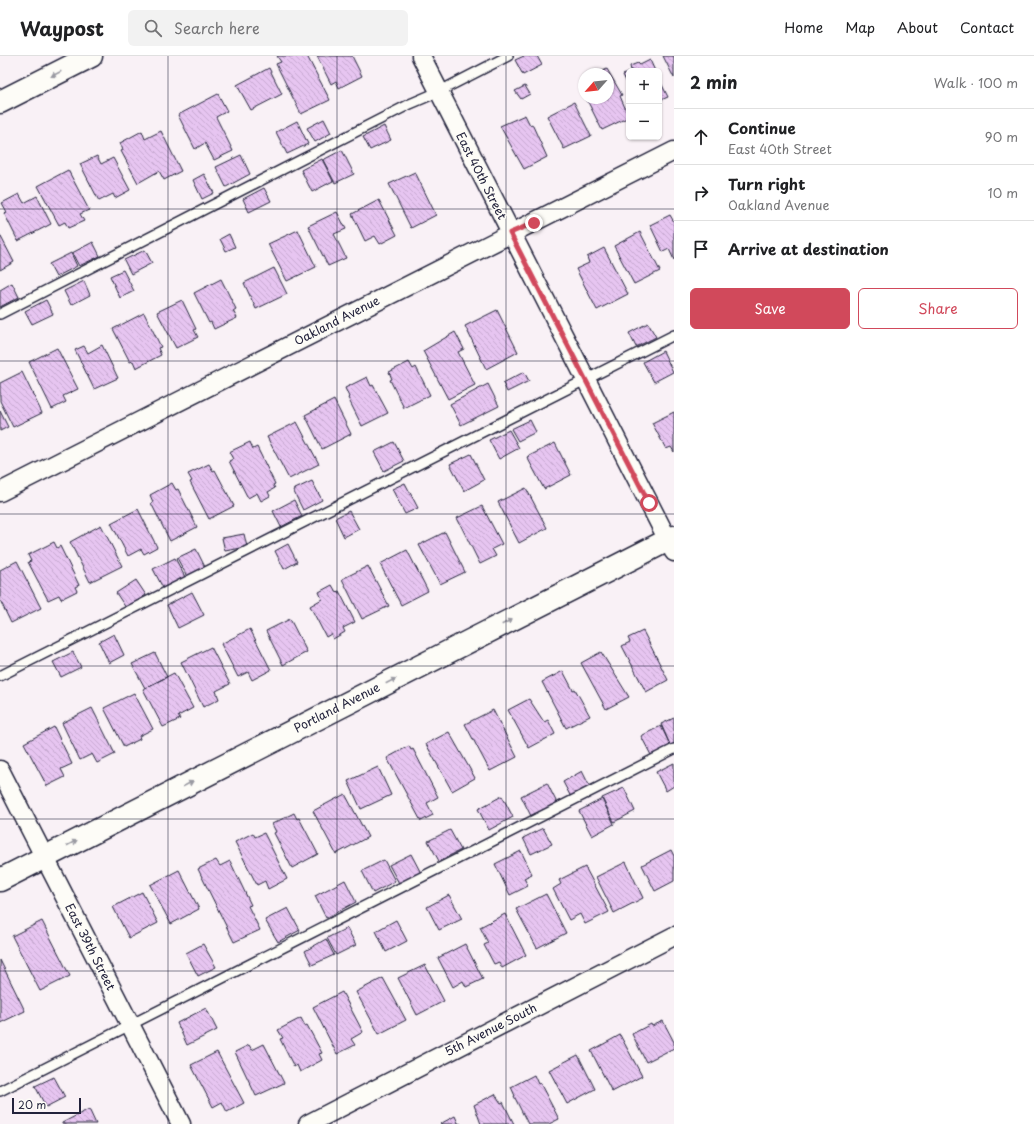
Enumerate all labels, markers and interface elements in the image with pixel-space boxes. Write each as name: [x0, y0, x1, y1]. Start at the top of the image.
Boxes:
search box: [128, 10, 408, 46]
text: Waypost: [20, 14, 104, 42]
text: Search here: [174, 16, 260, 39]
icon: search: [142, 17, 164, 39]
text: Home: [784, 17, 823, 38]
text: Map: [845, 17, 875, 38]
text: About: [897, 17, 938, 38]
text: Contact: [960, 17, 1014, 38]
north arrow: [578, 68, 614, 104]
map controls: [626, 68, 662, 140]
button: +: [626, 68, 662, 104]
text: 2 min: [690, 69, 737, 95]
one-way arrow: [50, 70, 62, 77]
text: Walk · 100 m: [934, 73, 1018, 92]
button: −: [626, 104, 662, 140]
text: Continue: [728, 116, 796, 139]
icon: ahead: [690, 126, 712, 148]
text: 90 m: [985, 127, 1018, 146]
street label: East 40th Street: [452, 129, 512, 222]
text: East 40th Street: [728, 139, 832, 158]
text: Turn right: [728, 172, 805, 195]
icon: right: [690, 182, 712, 204]
text: 10 m: [988, 183, 1018, 202]
text: Oakland Avenue: [728, 195, 830, 214]
route end: [525, 214, 543, 232]
text: Arrive at destination: [728, 237, 889, 260]
icon: arrive: [690, 238, 712, 260]
button: Save: [690, 288, 850, 329]
button: Share: [858, 288, 1018, 329]
street label: Oakland Avenue: [291, 291, 383, 349]
route start: [640, 494, 658, 512]
one-way arrow: [501, 619, 513, 625]
street label: Portland Avenue: [290, 677, 383, 737]
one-way arrow: [385, 678, 397, 684]
one-way arrow: [182, 781, 194, 787]
one-way arrow: [66, 840, 78, 846]
street label: East 39th Street: [61, 900, 121, 993]
street label: 5th Avenue South: [441, 998, 540, 1060]
scale bar: [12, 1096, 81, 1115]
text: 20 m: [18, 1096, 46, 1113]

